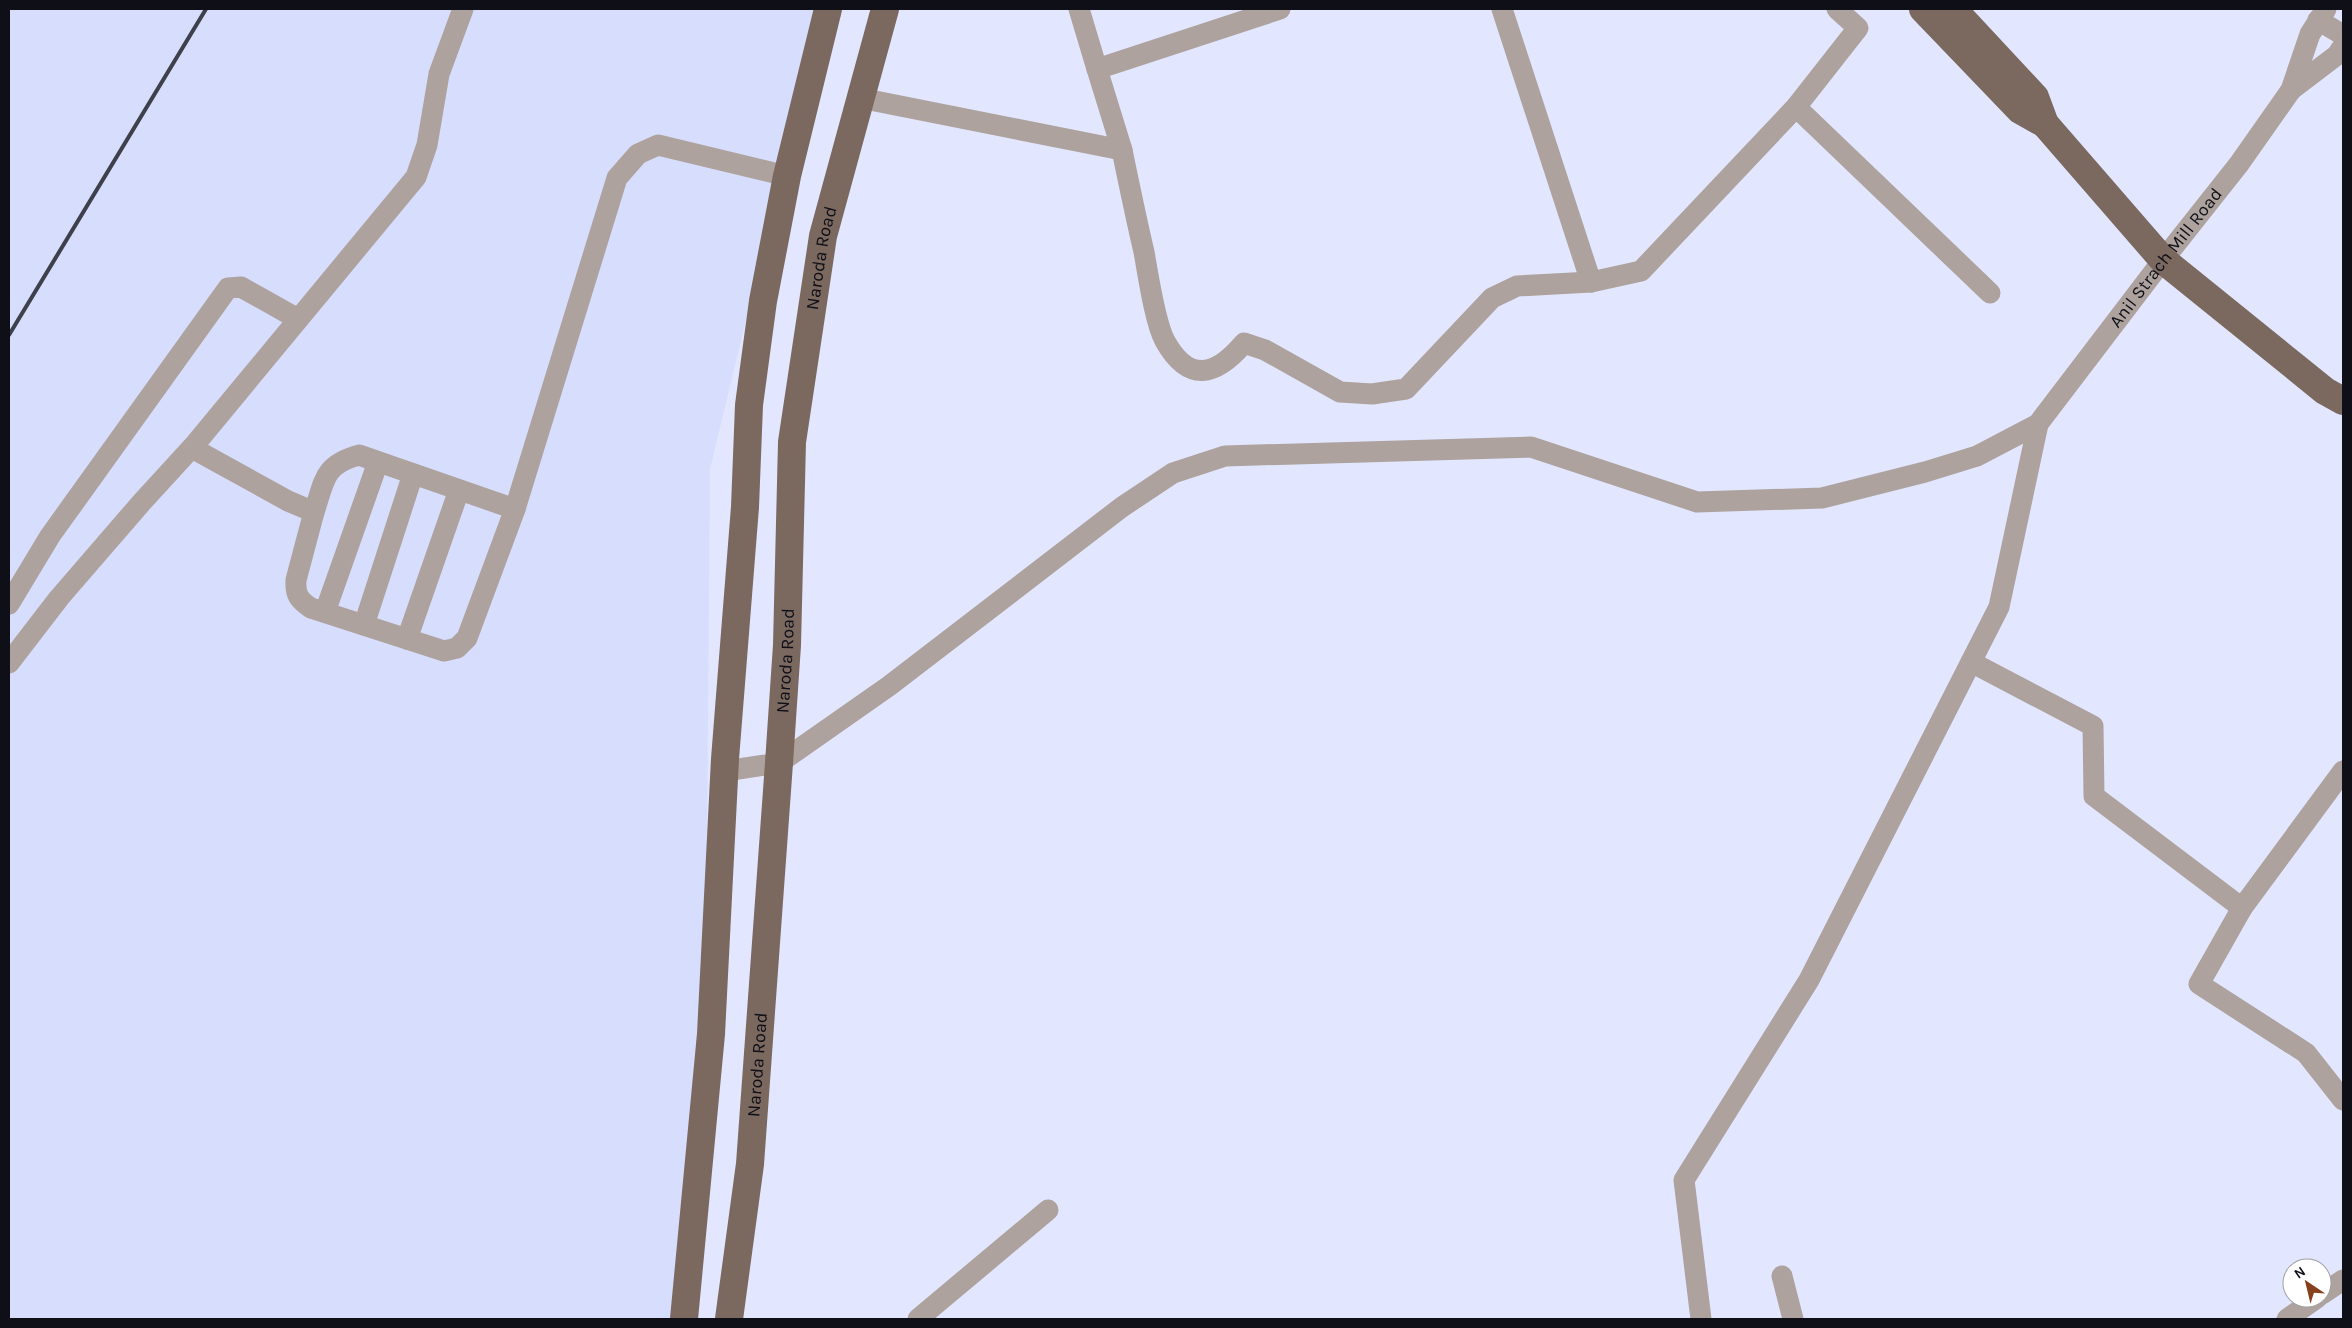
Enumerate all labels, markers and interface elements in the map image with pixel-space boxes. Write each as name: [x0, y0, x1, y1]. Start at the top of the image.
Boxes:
street label: Anil Strach Mill Road: [2105, 183, 2227, 332]
street label: Naroda Road: [801, 204, 842, 311]
street label: Naroda Road: [771, 608, 799, 714]
street label: Naroda Road: [742, 1012, 772, 1118]
north arrow: [2282, 1258, 2332, 1308]
text: N: [2291, 1263, 2309, 1283]

